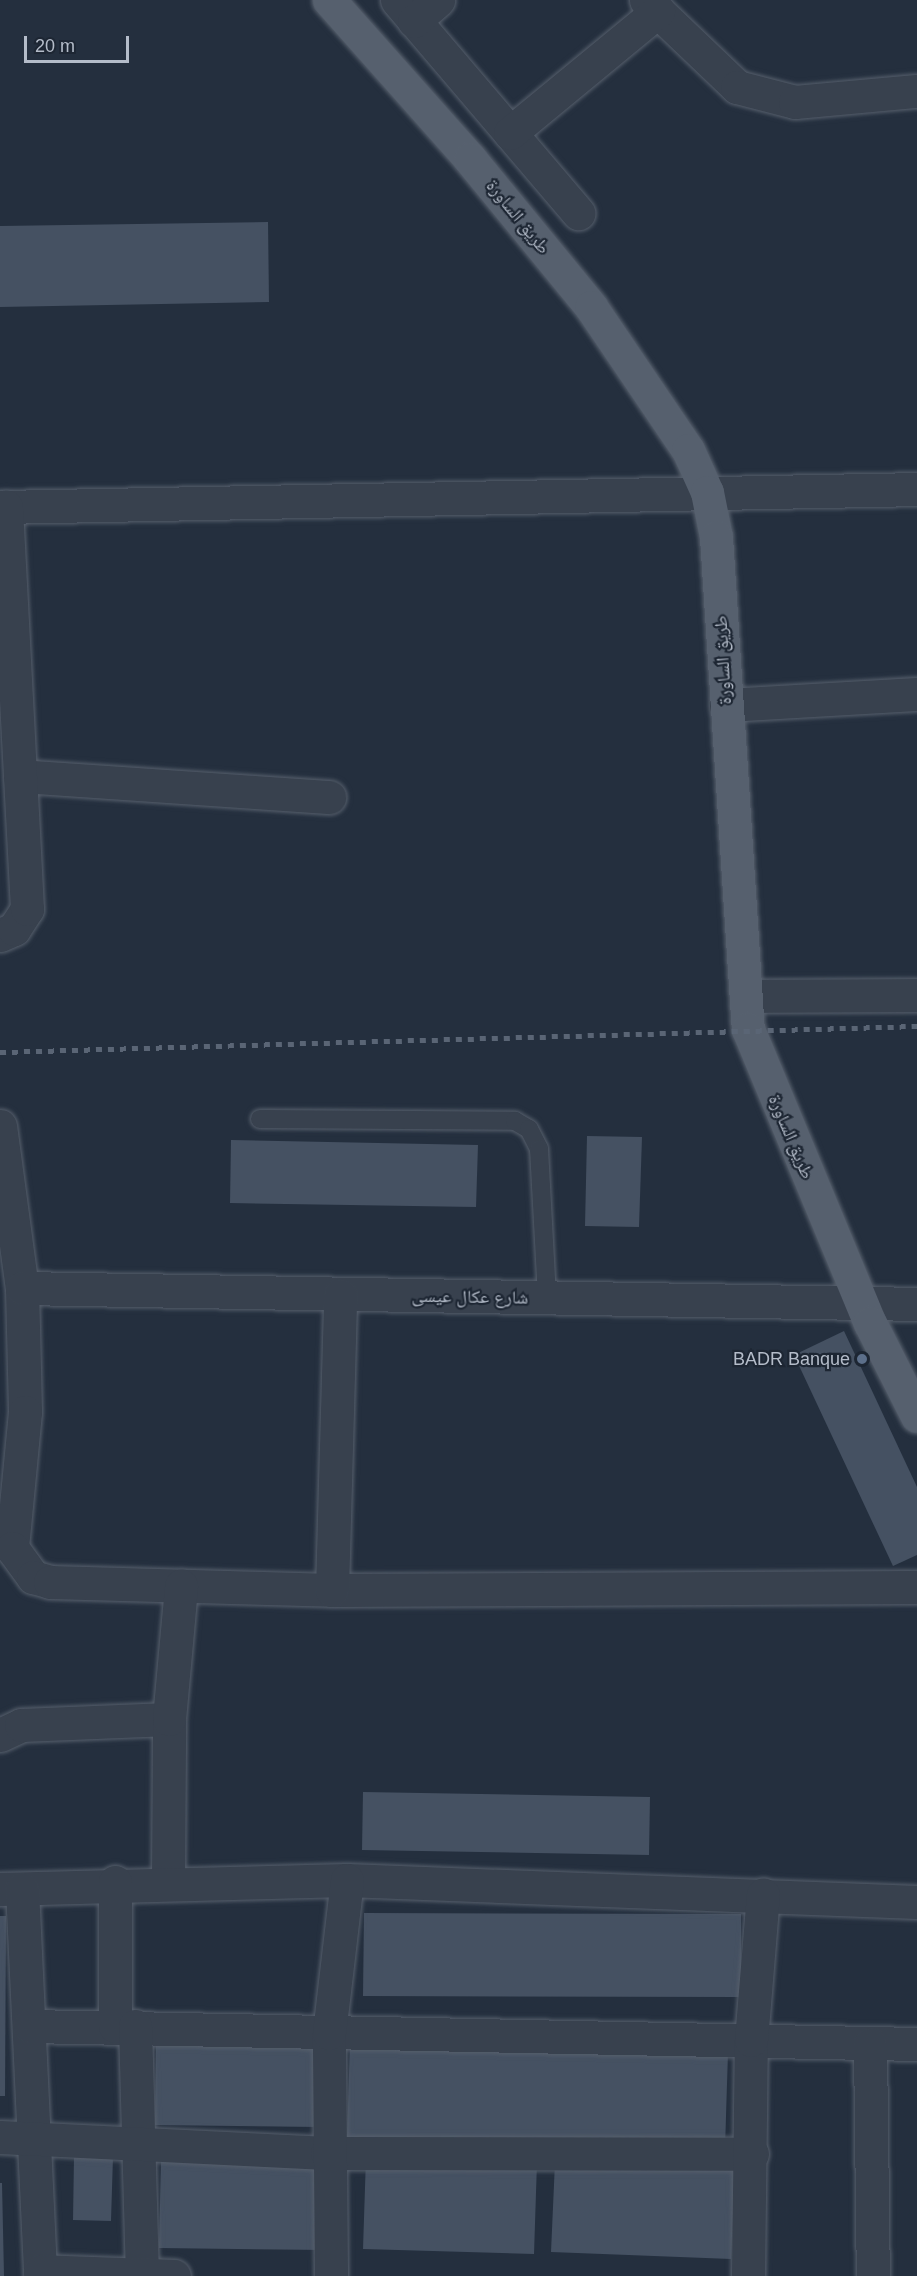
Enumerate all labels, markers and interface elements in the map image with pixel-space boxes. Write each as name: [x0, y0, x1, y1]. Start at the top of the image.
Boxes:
scale bar: [27, 24, 132, 62]
text: 20 m: [35, 36, 75, 56]
street label: طريق الساورة: [482, 176, 554, 258]
street label: طريق الساورة: [710, 615, 736, 705]
street label: طريق الساورة: [764, 1092, 818, 1182]
street label: شارع عكال عيسى: [411, 1285, 529, 1309]
place label: BADR Banque: [733, 1348, 850, 1370]
marker: BADR Banque: [855, 1352, 869, 1366]

